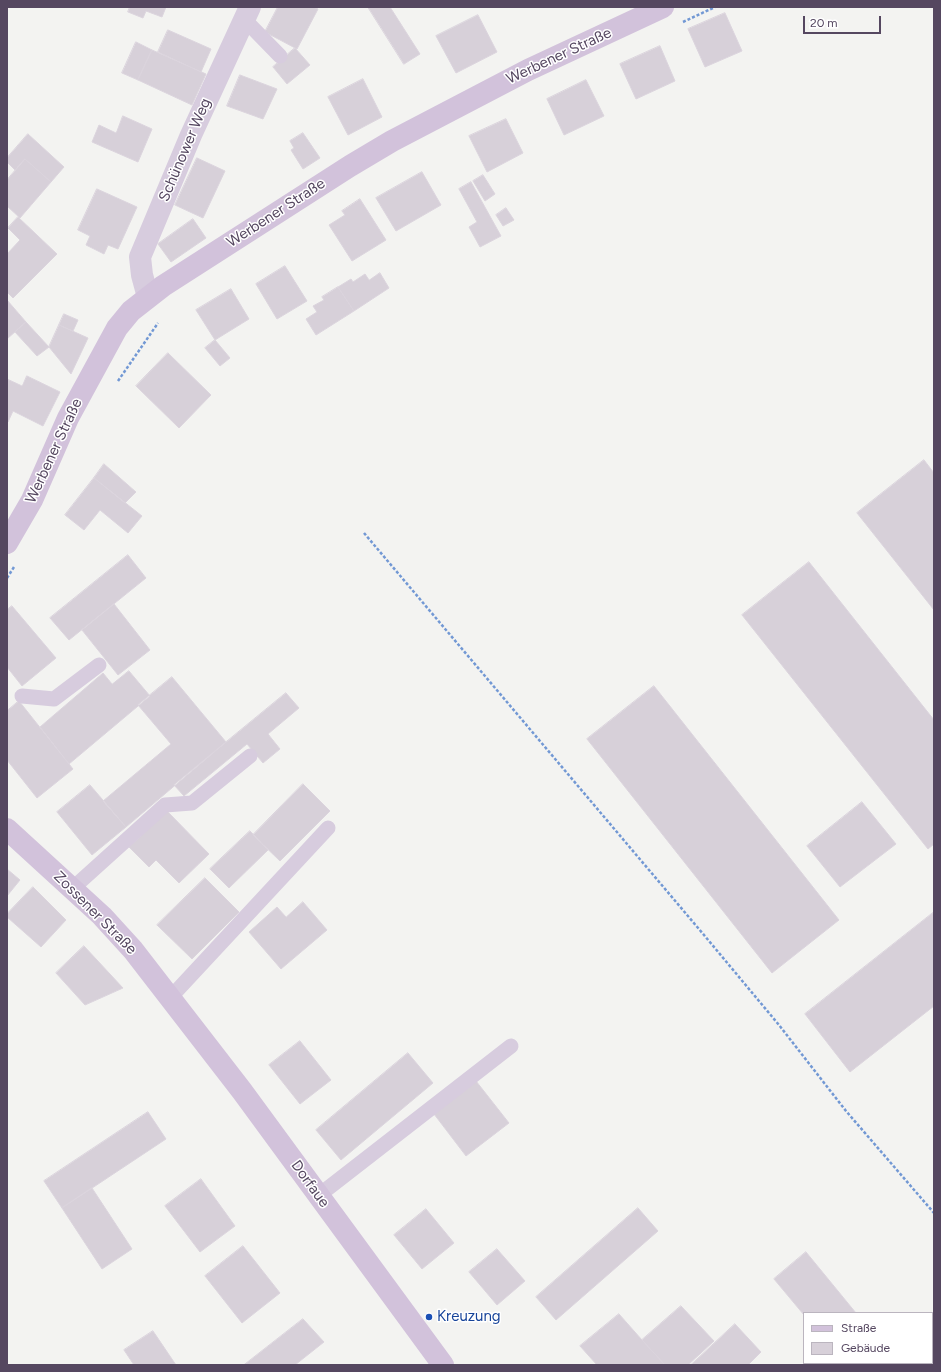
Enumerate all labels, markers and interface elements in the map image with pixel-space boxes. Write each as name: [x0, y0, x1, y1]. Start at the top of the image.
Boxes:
scale bar: [805, 8, 883, 34]
text: 20 m: [810, 16, 838, 30]
street label: Werbener Straße: [504, 24, 614, 88]
street label: Schünower Weg: [155, 96, 215, 204]
street label: Werbener Straße: [223, 175, 329, 251]
street label: Werbener Straße: [22, 396, 86, 506]
street label: Zossener Straße: [50, 868, 140, 958]
street label: Dorfaue: [287, 1157, 333, 1211]
place label: Kreuzung: [437, 1308, 501, 1326]
marker: Kreuzung: [424, 1312, 434, 1322]
legend: [803, 1312, 933, 1364]
text: Straße: [841, 1321, 876, 1335]
text: Gebäude: [841, 1341, 890, 1355]

